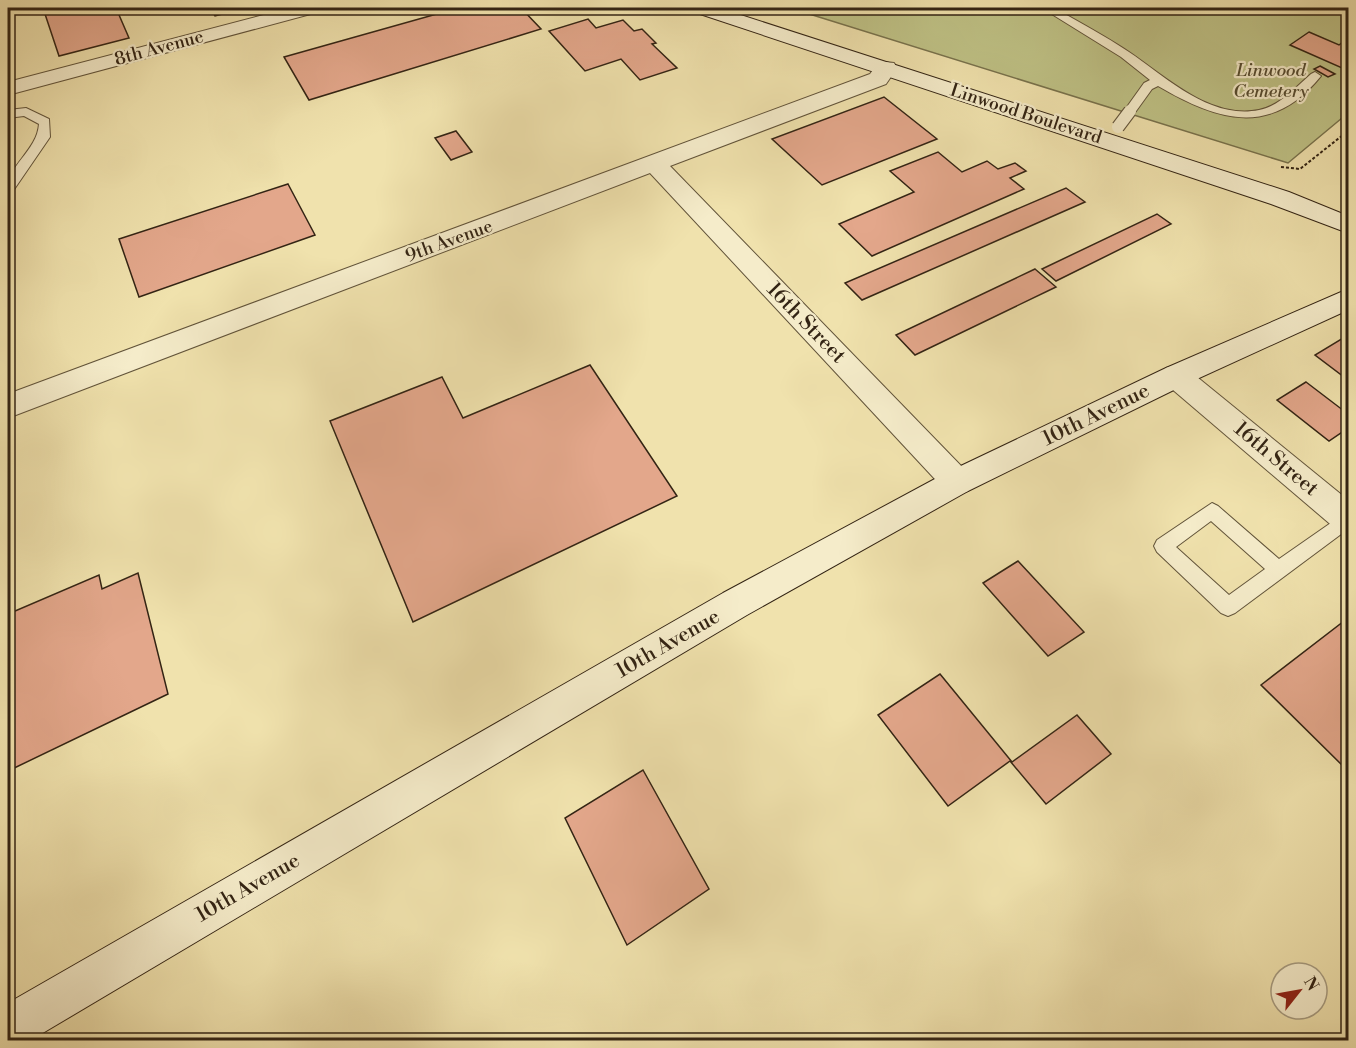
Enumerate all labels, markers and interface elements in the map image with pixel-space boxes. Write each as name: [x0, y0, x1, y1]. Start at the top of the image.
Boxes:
street label: 8th Avenue: [112, 25, 206, 71]
park label: Linwood Cemetery: [1233, 59, 1309, 103]
street label: Linwood Boulevard: [947, 79, 1106, 150]
street label: 9th Avenue: [402, 215, 496, 267]
street label: 16th Street: [761, 277, 851, 369]
street label: 10th Avenue: [1038, 378, 1154, 452]
street label: 16th Street: [1228, 416, 1324, 502]
street label: 10th Avenue: [611, 604, 725, 684]
street label: 10th Avenue: [191, 848, 305, 928]
north arrow: [1269, 961, 1329, 1021]
text: N: [1299, 973, 1323, 995]

